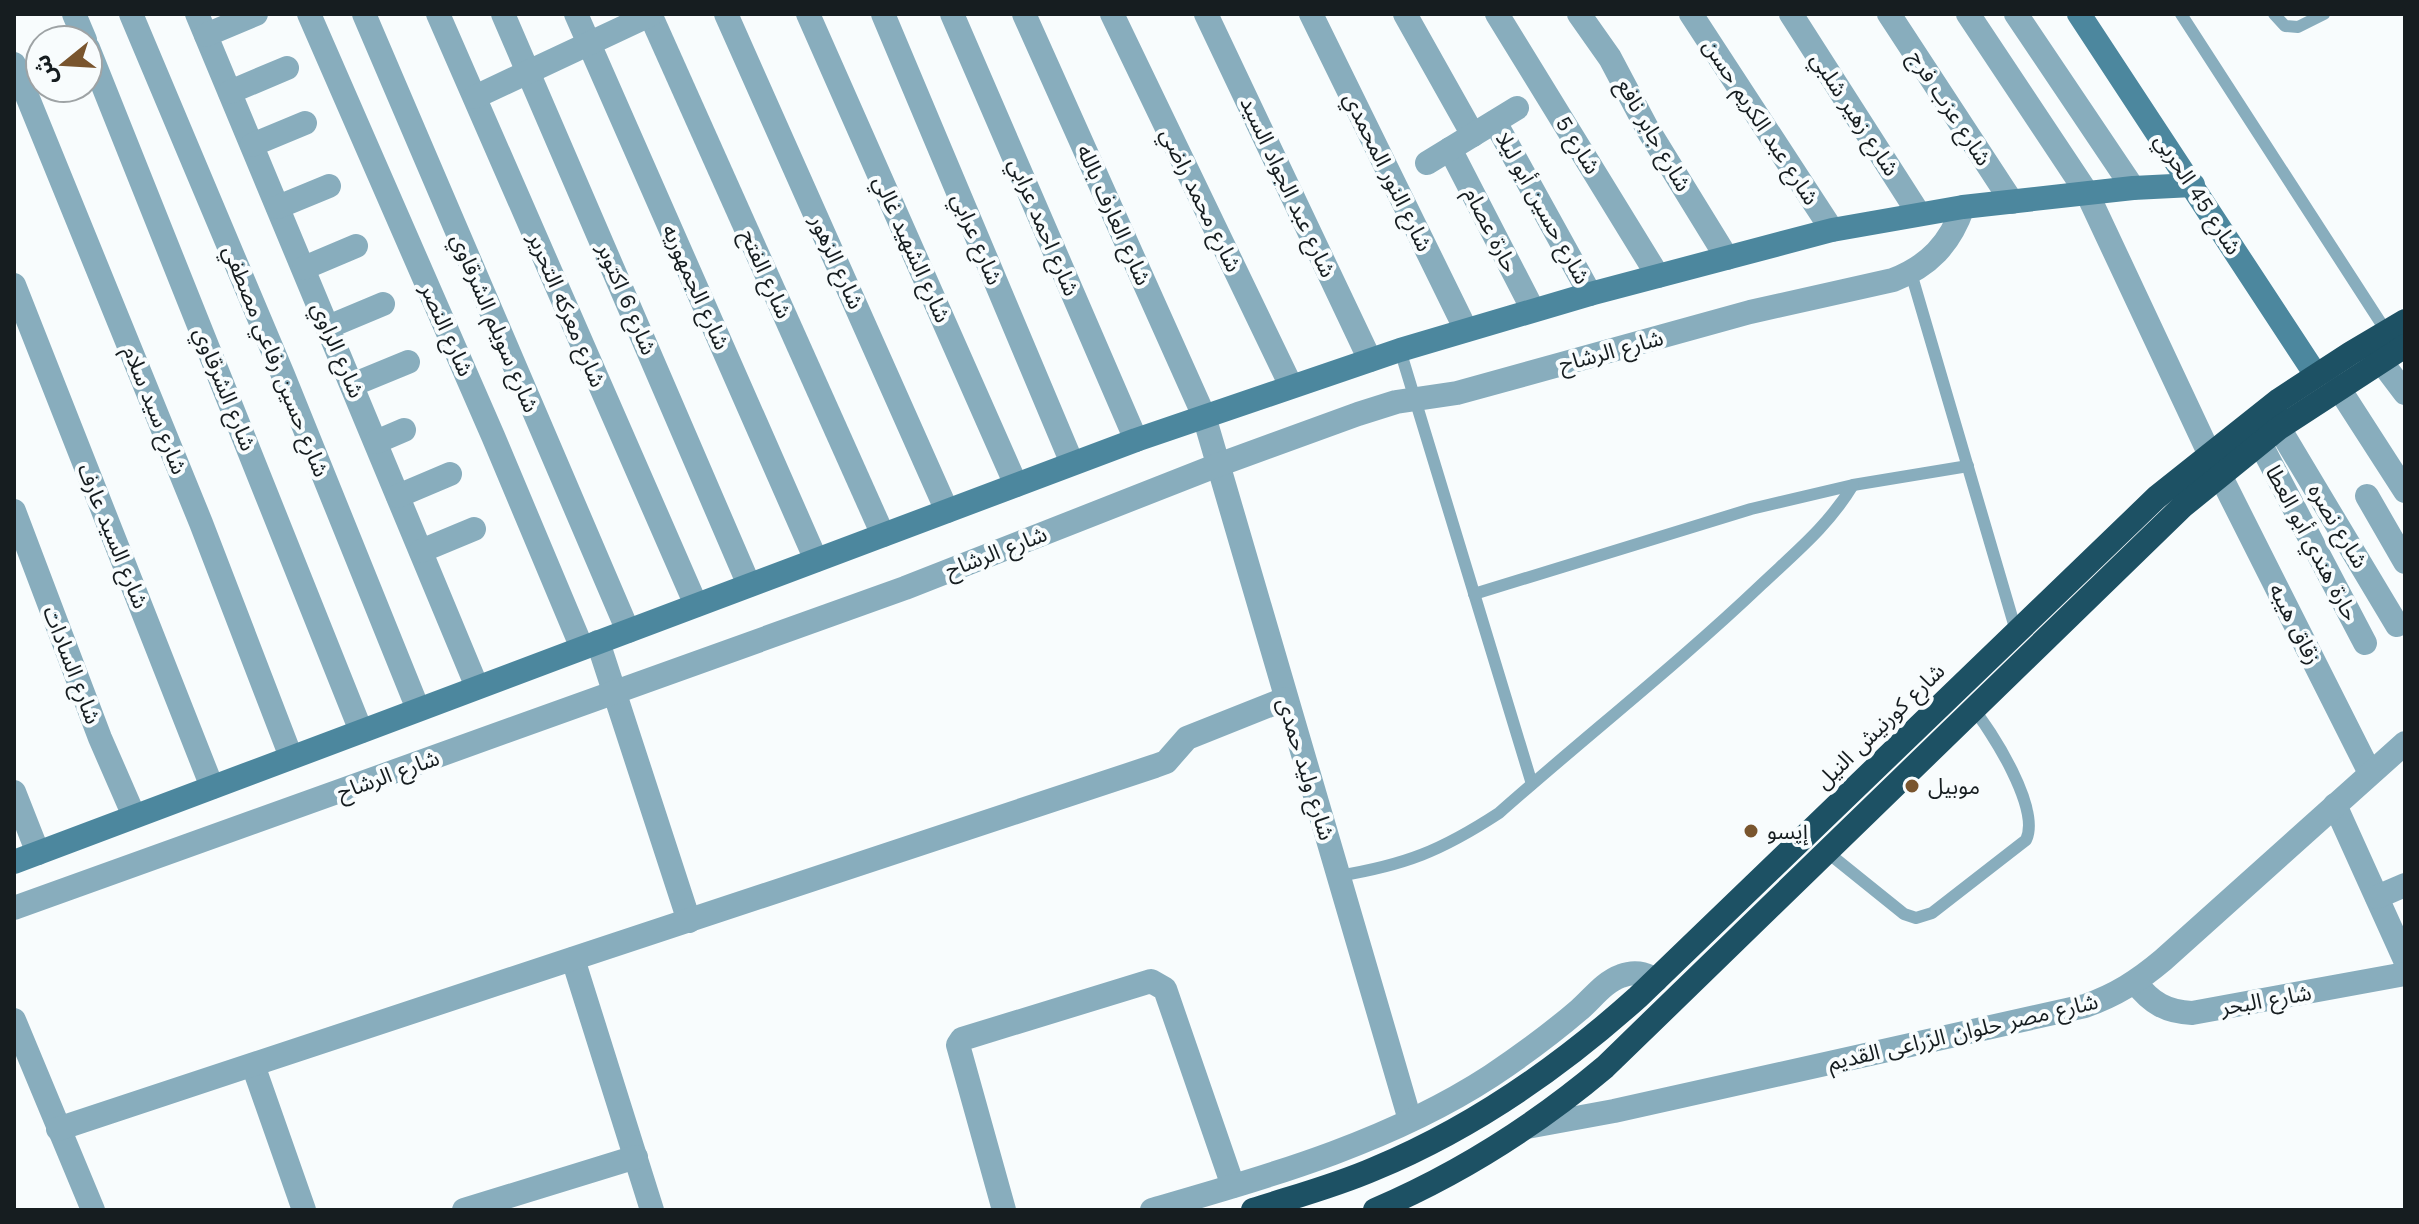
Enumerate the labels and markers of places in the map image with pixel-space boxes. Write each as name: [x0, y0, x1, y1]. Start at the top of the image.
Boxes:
place label: موبيل: [1928, 774, 1980, 799]
marker: موبيل: [1903, 777, 1921, 795]
place label: إيسو: [1767, 819, 1808, 846]
marker: إيسو: [1742, 822, 1760, 840]

